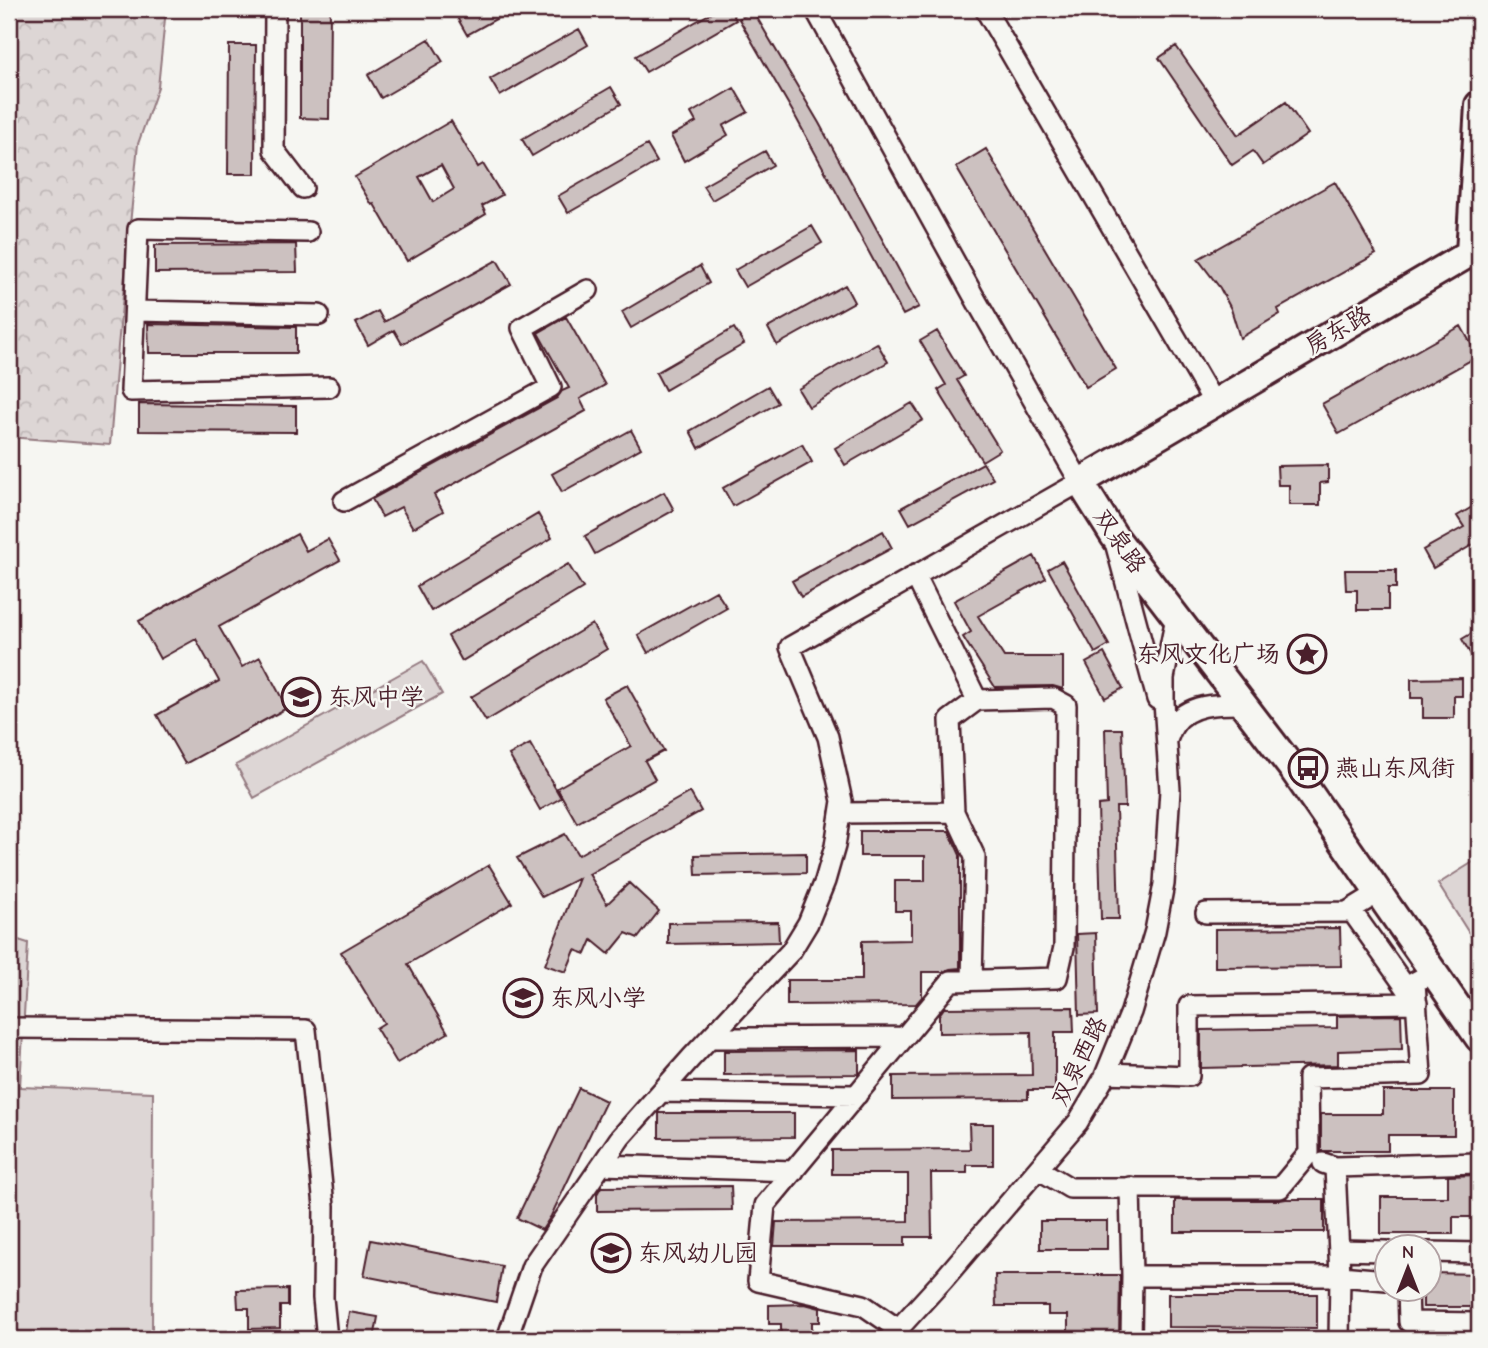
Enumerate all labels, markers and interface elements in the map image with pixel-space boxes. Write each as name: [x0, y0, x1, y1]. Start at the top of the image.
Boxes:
street label: 房东路: [1300, 300, 1376, 360]
street label: 双泉路: [1088, 503, 1152, 579]
place icon: 东风文化广场: [1286, 633, 1328, 675]
place label: 东风文化广场: [1136, 640, 1280, 668]
school or university icon: 东风中学: [280, 676, 322, 718]
place label: 东风中学: [328, 683, 424, 711]
bus stop icon: 燕山东风街: [1287, 747, 1329, 789]
place label: 燕山东风街: [1335, 754, 1455, 782]
school or university icon: 东风小学: [502, 977, 544, 1019]
place label: 东风小学: [550, 984, 646, 1012]
street label: 双泉西路: [1045, 1012, 1113, 1110]
school or university icon: 东风幼儿园: [590, 1232, 632, 1274]
north arrow: [1372, 1232, 1442, 1302]
place label: 东风幼儿园: [638, 1239, 758, 1267]
text: N: [1402, 1241, 1414, 1263]

